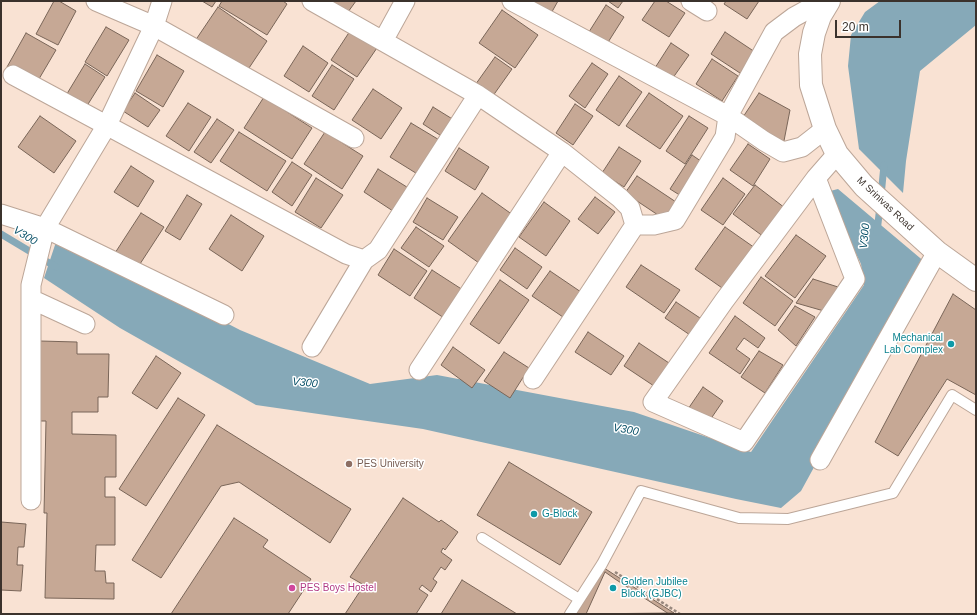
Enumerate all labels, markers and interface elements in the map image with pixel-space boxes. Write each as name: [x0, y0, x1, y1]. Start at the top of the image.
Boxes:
scale bar: [837, 12, 903, 38]
text: 20 m: [842, 20, 869, 34]
street label: M Srinivas Road: [854, 175, 916, 233]
water label: V300: [857, 223, 873, 249]
water label: V300: [11, 224, 39, 248]
place label: Mechanical Lab Complex: [884, 332, 943, 356]
marker: Mechanical Lab Complex: [946, 339, 956, 349]
water label: V300: [292, 375, 318, 391]
water label: V300: [612, 421, 640, 439]
place label: PES University: [357, 458, 424, 470]
marker: PES University: [344, 459, 354, 469]
place label: G-Block: [542, 508, 578, 520]
marker: G-Block: [529, 509, 539, 519]
place label: Golden Jubilee Block (GJBC): [621, 576, 688, 600]
place label: PES Boys Hostel: [300, 582, 376, 594]
marker: PES Boys Hostel: [287, 583, 297, 593]
marker: Golden Jubilee Block (GJBC): [608, 583, 618, 593]

